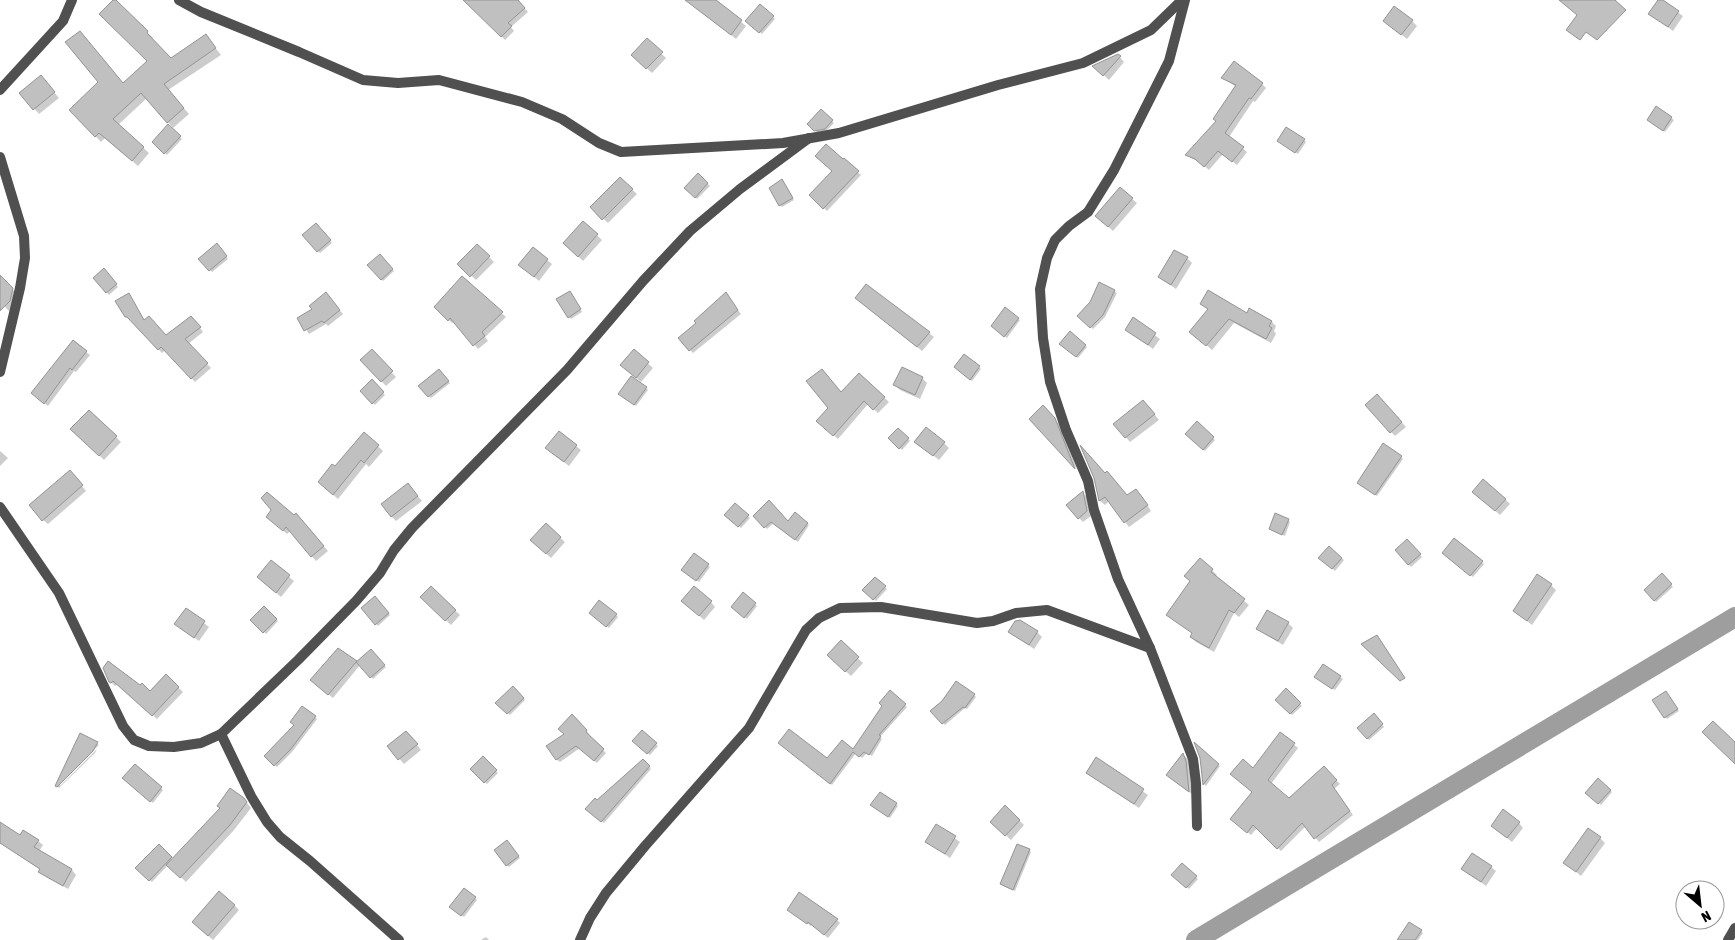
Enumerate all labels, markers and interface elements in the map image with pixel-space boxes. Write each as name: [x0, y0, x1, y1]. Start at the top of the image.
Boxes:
north arrow: [1675, 880, 1725, 930]
text: N: [1699, 907, 1714, 925]

